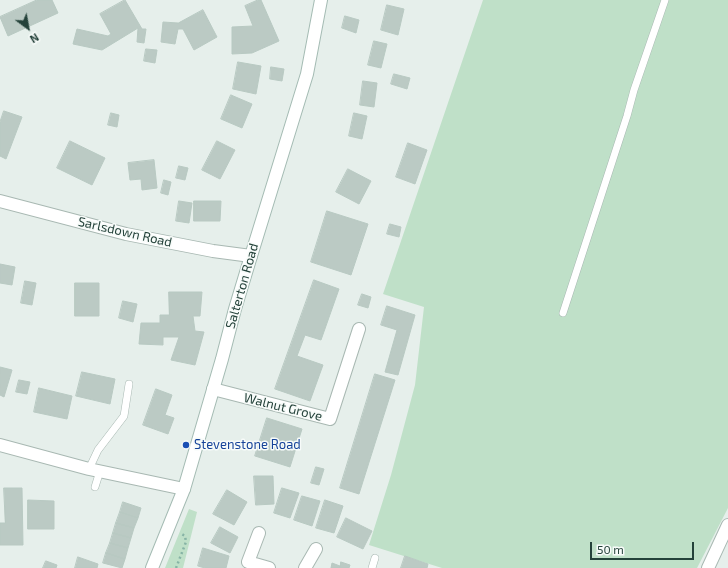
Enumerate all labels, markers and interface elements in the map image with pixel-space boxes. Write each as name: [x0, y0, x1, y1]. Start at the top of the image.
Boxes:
north arrow: [8, 8, 48, 48]
text: N: [28, 31, 41, 46]
street label: Sarlsdown Road: [76, 214, 174, 250]
street label: Salterton Road: [222, 242, 262, 330]
street label: Walnut Grove: [242, 390, 324, 424]
place label: Stevenstone Road: [194, 437, 301, 453]
marker: Stevenstone Road: [181, 440, 191, 450]
scale bar: [592, 534, 696, 560]
text: 50 m: [597, 542, 624, 556]

